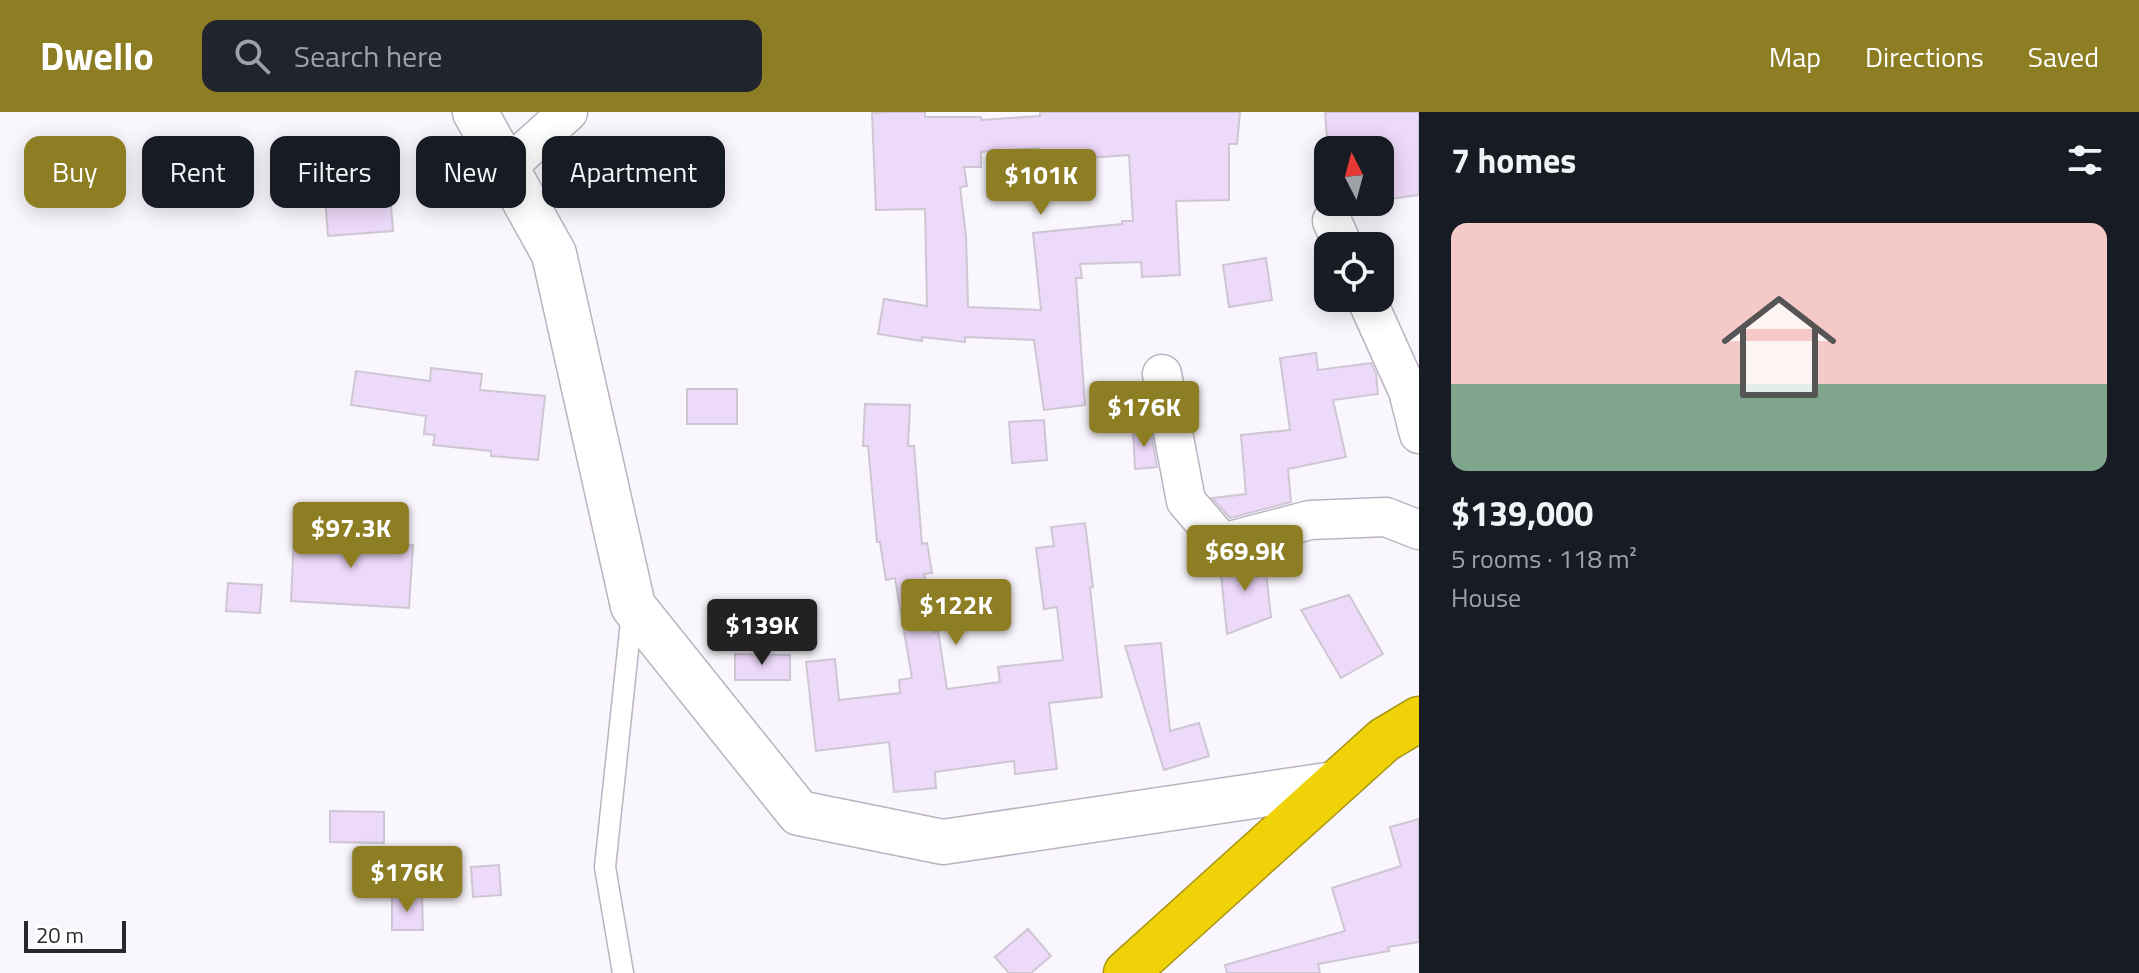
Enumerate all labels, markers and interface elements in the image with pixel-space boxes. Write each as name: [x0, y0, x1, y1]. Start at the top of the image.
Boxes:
search box: [202, 20, 762, 92]
text: Dwello: [40, 27, 154, 85]
text: Search here: [294, 33, 443, 79]
icon: search: [230, 34, 274, 78]
text: Map: [1769, 35, 1821, 78]
text: Directions: [1865, 35, 1984, 78]
text: Saved: [2028, 35, 2099, 78]
text: 7 homes: [1451, 134, 1576, 186]
chip: Buy: [24, 136, 126, 208]
chip: Rent: [142, 136, 254, 208]
chip: Filters: [270, 136, 400, 208]
chip: New: [416, 136, 526, 208]
chip: Apartment: [542, 136, 725, 208]
north arrow: [1314, 136, 1394, 216]
map controls: [1314, 136, 1394, 312]
icon: filters: [2063, 138, 2107, 182]
pin: $101K: [985, 149, 1097, 217]
text: $101K: [1004, 155, 1078, 194]
button: locate: [1314, 232, 1394, 312]
icon: home: [1707, 275, 1851, 419]
pin: $176K: [1088, 381, 1200, 449]
text: $176K: [1107, 387, 1181, 426]
text: $139,000: [1451, 487, 1593, 539]
pin: $97.3K: [286, 502, 416, 570]
text: $97.3K: [311, 508, 391, 547]
pin: $69.9K: [1180, 525, 1310, 593]
text: $69.9K: [1205, 531, 1285, 570]
text: 5 rooms · 118 m²: [1451, 539, 1637, 578]
text: House: [1451, 578, 1521, 617]
pin: $122K: [900, 579, 1012, 647]
text: $122K: [919, 585, 993, 624]
pin: $139K: [706, 599, 818, 667]
text: $139K: [725, 605, 799, 644]
pin: $176K: [351, 846, 463, 914]
text: $176K: [370, 852, 444, 891]
scale bar: [24, 917, 126, 953]
text: 20 m: [36, 918, 84, 952]

